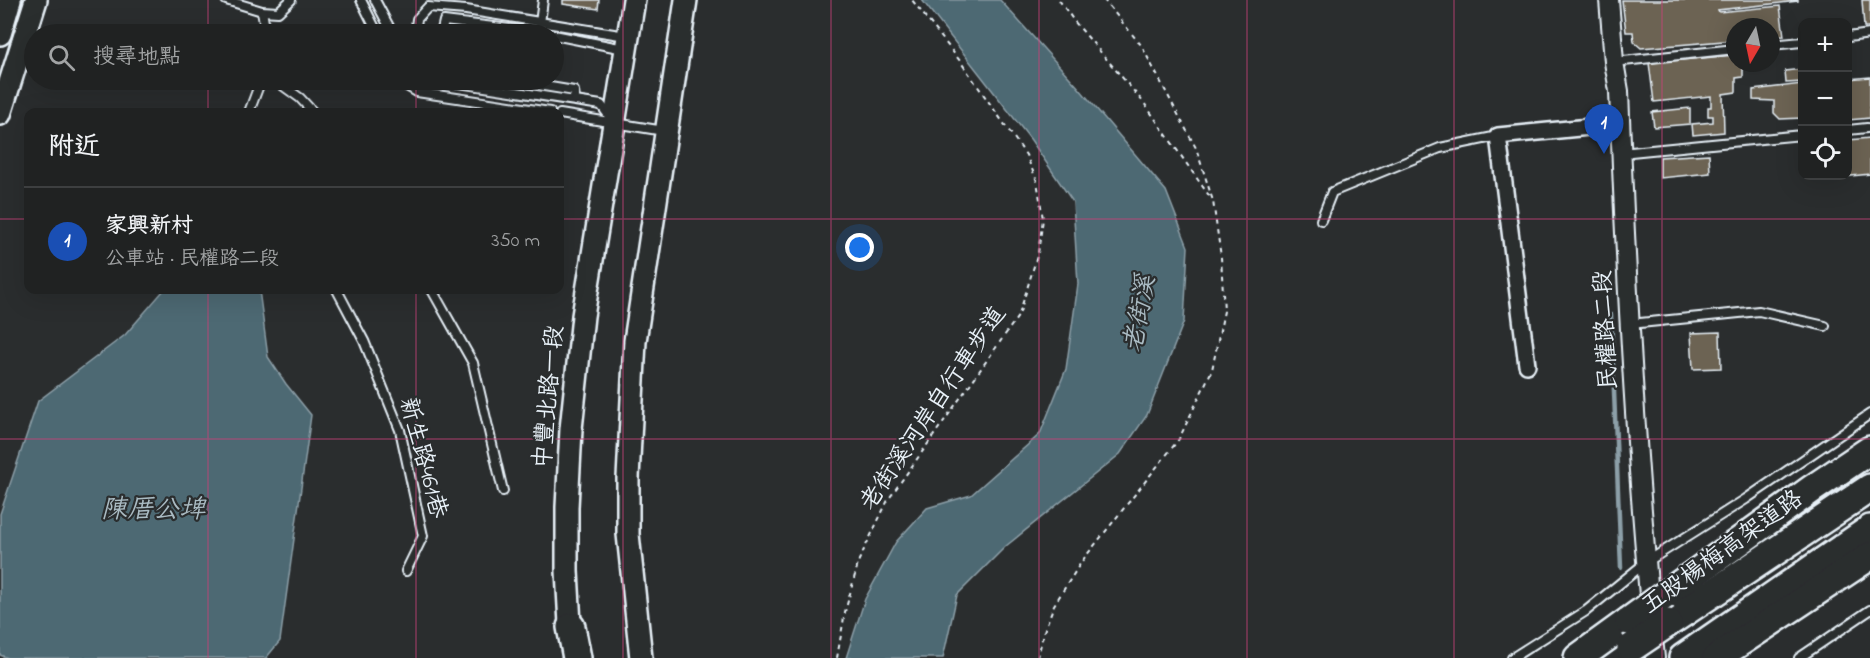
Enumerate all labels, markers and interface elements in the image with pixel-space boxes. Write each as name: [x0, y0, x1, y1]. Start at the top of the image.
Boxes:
north arrow: [1726, 18, 1780, 72]
map controls: [1798, 18, 1852, 180]
button: +: [1798, 18, 1852, 72]
search box: [24, 24, 564, 90]
icon: search: [45, 41, 78, 74]
text: 搜尋地點: [93, 42, 181, 74]
button: −: [1798, 72, 1852, 126]
pin: 1: [1584, 104, 1624, 154]
button: locate: [1798, 126, 1852, 180]
text: 附近: [48, 129, 100, 167]
text: 家興新村: [105, 211, 193, 243]
text: 1: [64, 227, 71, 256]
text: 350 m: [491, 227, 540, 256]
your location: [845, 233, 874, 262]
text: 公車站 · 民權路二段: [105, 245, 279, 274]
street label: 民權路二段: [1586, 269, 1628, 391]
water label: 老街溪: [1116, 270, 1167, 356]
street label: 老街溪河岸自行車步道: [852, 300, 1016, 518]
street label: 中豐北路一段: [526, 324, 574, 470]
street label: 新生路461巷: [389, 394, 455, 522]
street label: 五股楊梅高架道路: [1635, 482, 1811, 624]
water label: 陳厝公埤: [101, 492, 207, 530]

